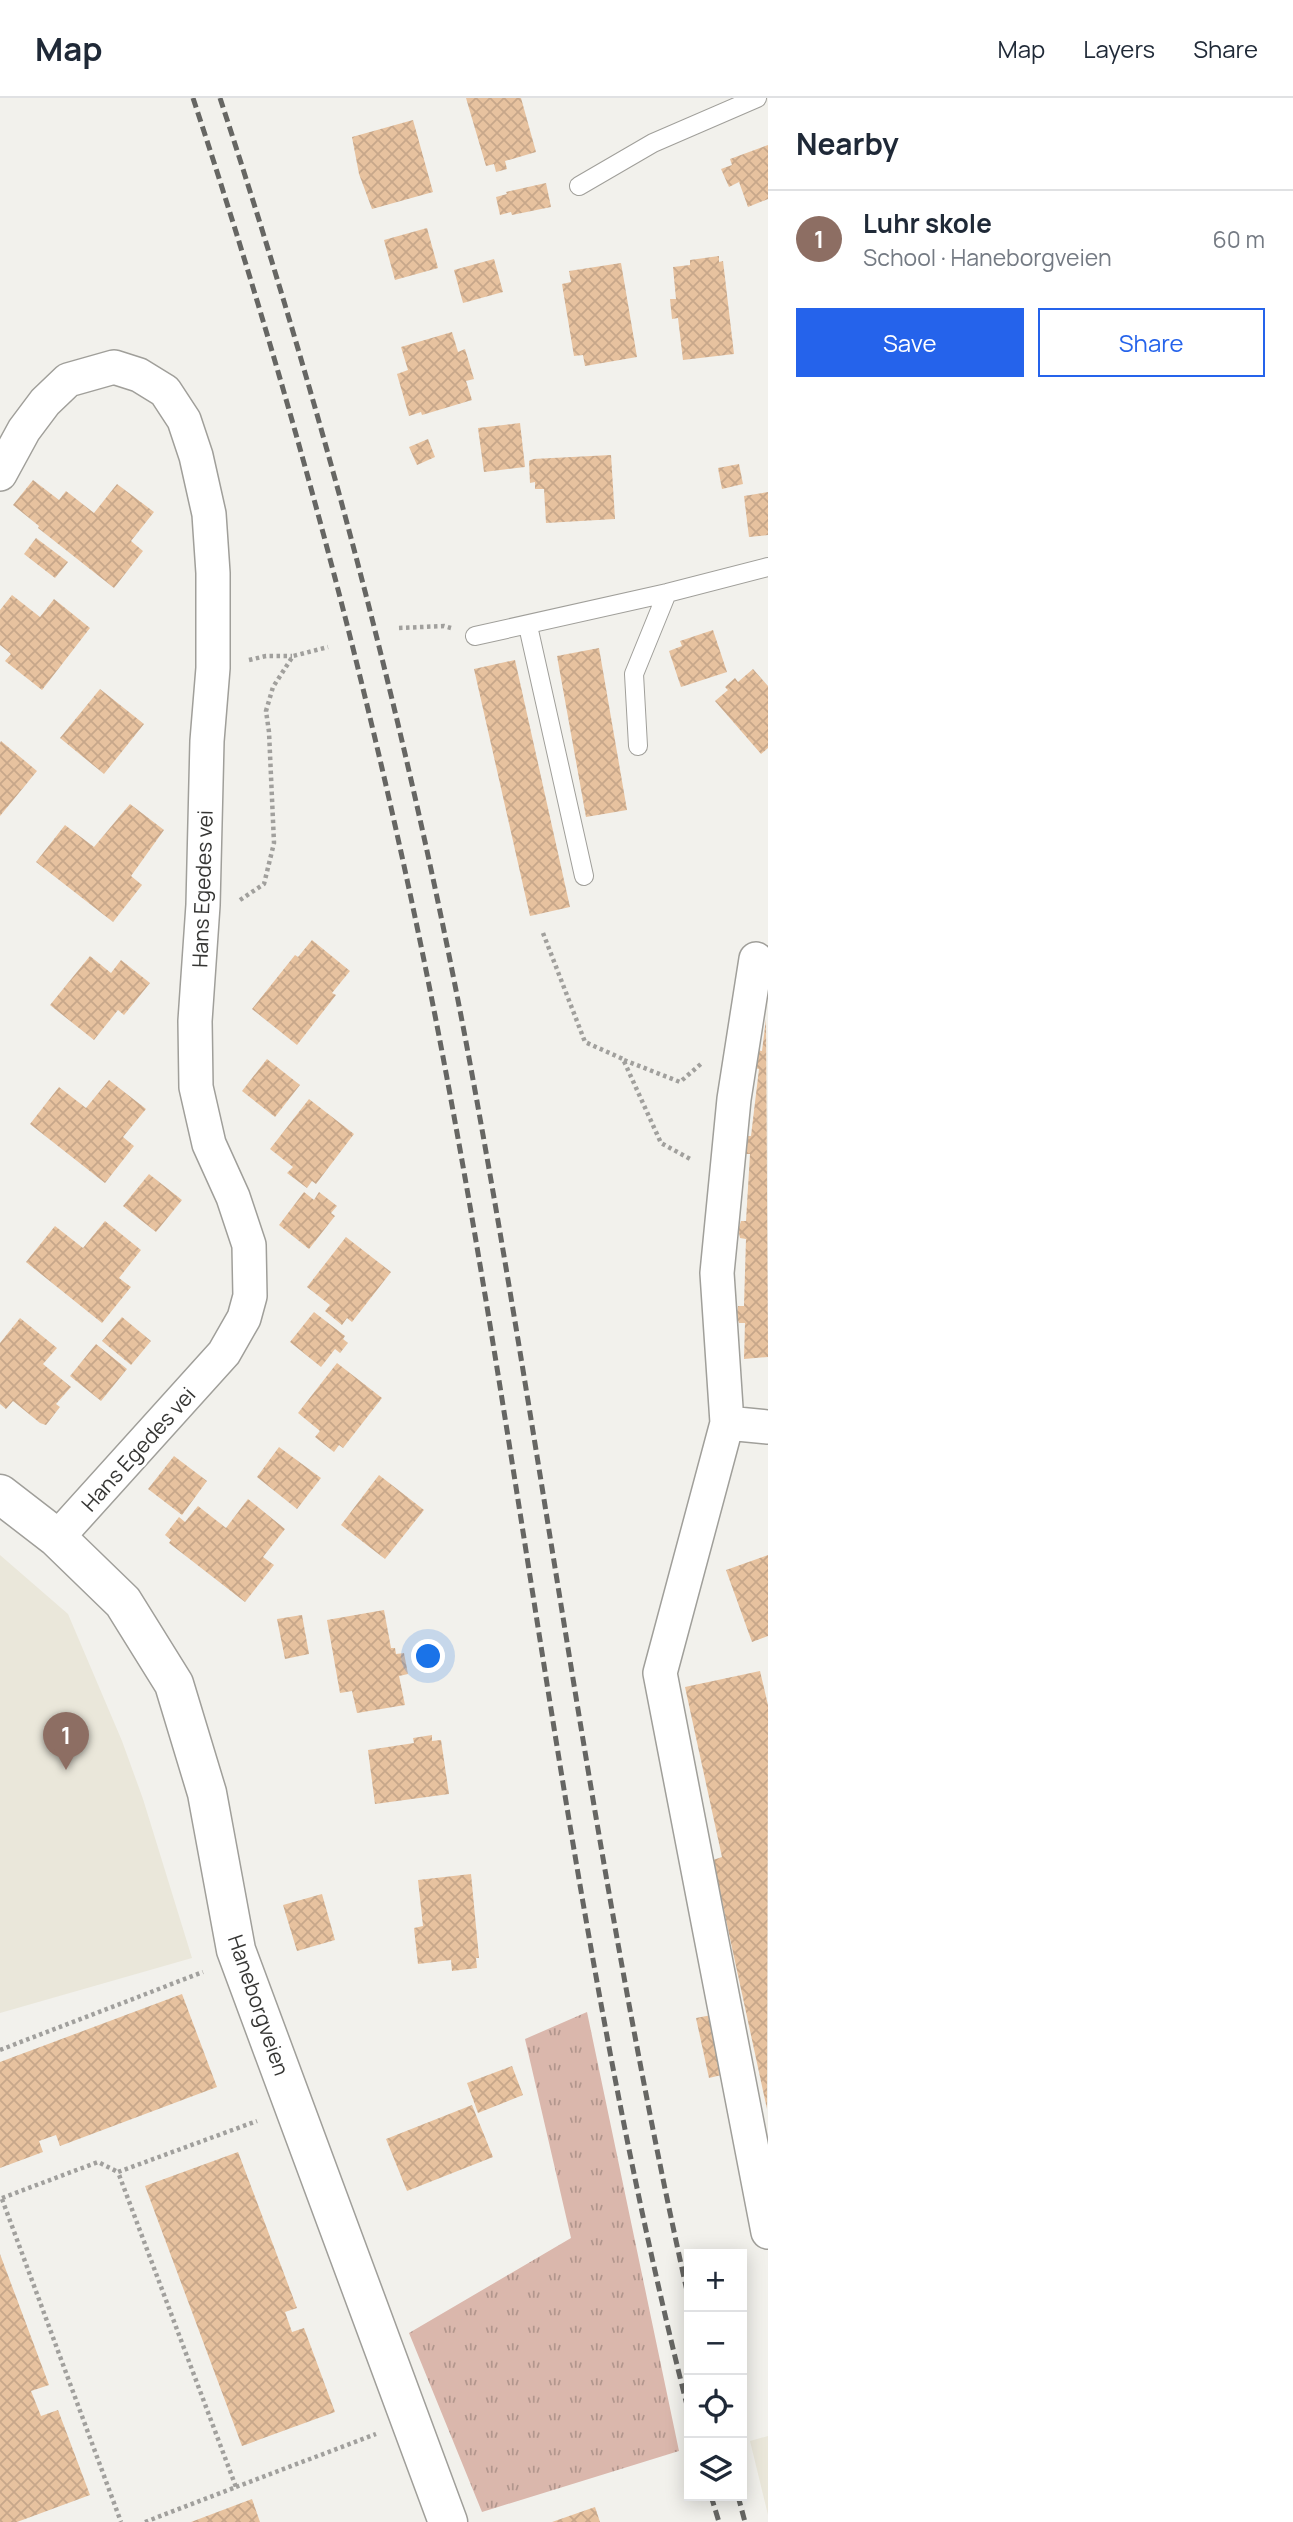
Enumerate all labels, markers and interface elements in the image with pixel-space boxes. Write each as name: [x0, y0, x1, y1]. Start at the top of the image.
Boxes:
text: Map: [35, 26, 103, 71]
text: Map: [998, 32, 1045, 65]
text: Layers: [1083, 32, 1155, 65]
text: Share: [1193, 32, 1258, 65]
text: Nearby: [796, 123, 899, 164]
text: Luhr skole: [863, 205, 992, 241]
text: 1: [814, 223, 824, 255]
text: 60 m: [1213, 223, 1265, 255]
text: School · Haneborgveien: [863, 241, 1112, 273]
button: Save: [796, 308, 1024, 377]
button: Share: [1038, 308, 1265, 377]
street label: Hans Egedes vei: [185, 810, 219, 968]
street label: Hans Egedes vei: [75, 1381, 201, 1517]
your location: [411, 1639, 445, 1673]
pin: 1: [43, 1712, 89, 1770]
street label: Haneborgveien: [222, 1931, 296, 2079]
map controls: [684, 2249, 747, 2501]
button: +: [684, 2249, 747, 2312]
button: −: [684, 2312, 747, 2375]
button: locate: [684, 2375, 747, 2438]
button: layers: [684, 2438, 747, 2501]

